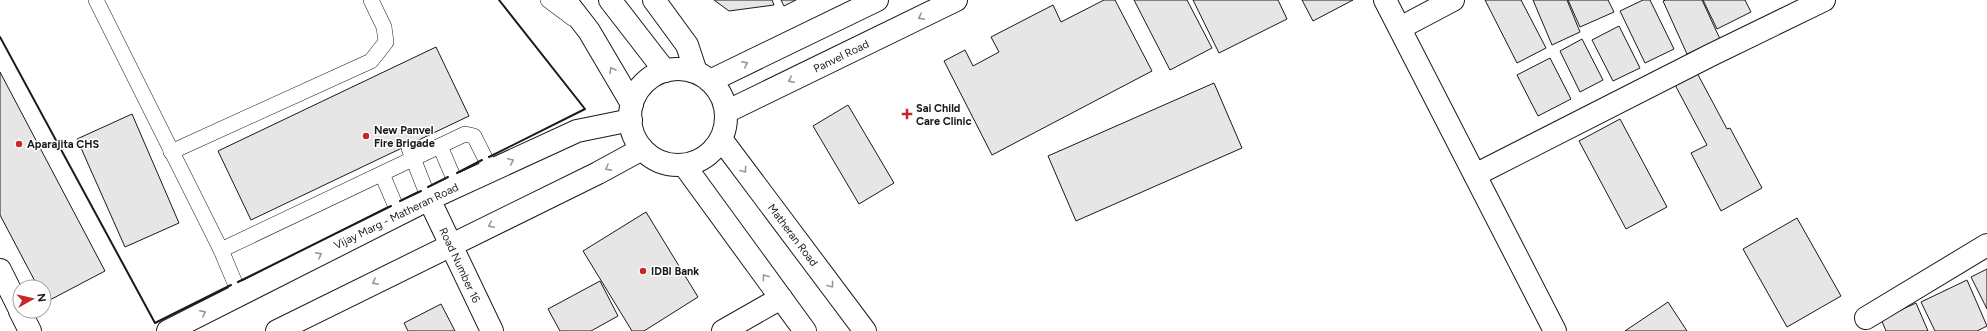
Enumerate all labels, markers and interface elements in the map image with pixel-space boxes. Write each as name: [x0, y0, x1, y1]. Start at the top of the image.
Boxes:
one-way arrow: [918, 12, 925, 20]
street label: Panvel Road: [811, 37, 871, 75]
one-way arrow: [740, 61, 748, 69]
one-way arrow: [610, 67, 617, 74]
one-way arrow: [788, 75, 796, 83]
place label: Sai Child Care Clinic: [916, 102, 971, 128]
marker: Sai Child Care Clinic: [901, 108, 913, 120]
place label: New Panvel Fire Brigade: [374, 124, 435, 150]
marker: New Panvel Fire Brigade: [361, 131, 371, 141]
place label: Aparajita CHS: [27, 138, 99, 151]
marker: Aparajita CHS: [14, 139, 24, 149]
one-way arrow: [507, 158, 515, 166]
one-way arrow: [605, 163, 612, 170]
one-way arrow: [740, 165, 747, 172]
street label: Vijay Marg - Matheran Road: [332, 181, 461, 252]
street label: Matheran Road: [765, 202, 820, 269]
one-way arrow: [488, 220, 495, 228]
street label: Road Number 16: [436, 225, 483, 305]
one-way arrow: [315, 252, 322, 260]
place label: IDBI Bank: [651, 265, 699, 278]
marker: IDBI Bank: [638, 266, 648, 276]
one-way arrow: [763, 274, 770, 281]
one-way arrow: [371, 277, 379, 285]
north arrow: [12, 279, 52, 319]
one-way arrow: [826, 281, 833, 288]
text: N: [34, 293, 48, 303]
one-way arrow: [199, 311, 206, 318]

